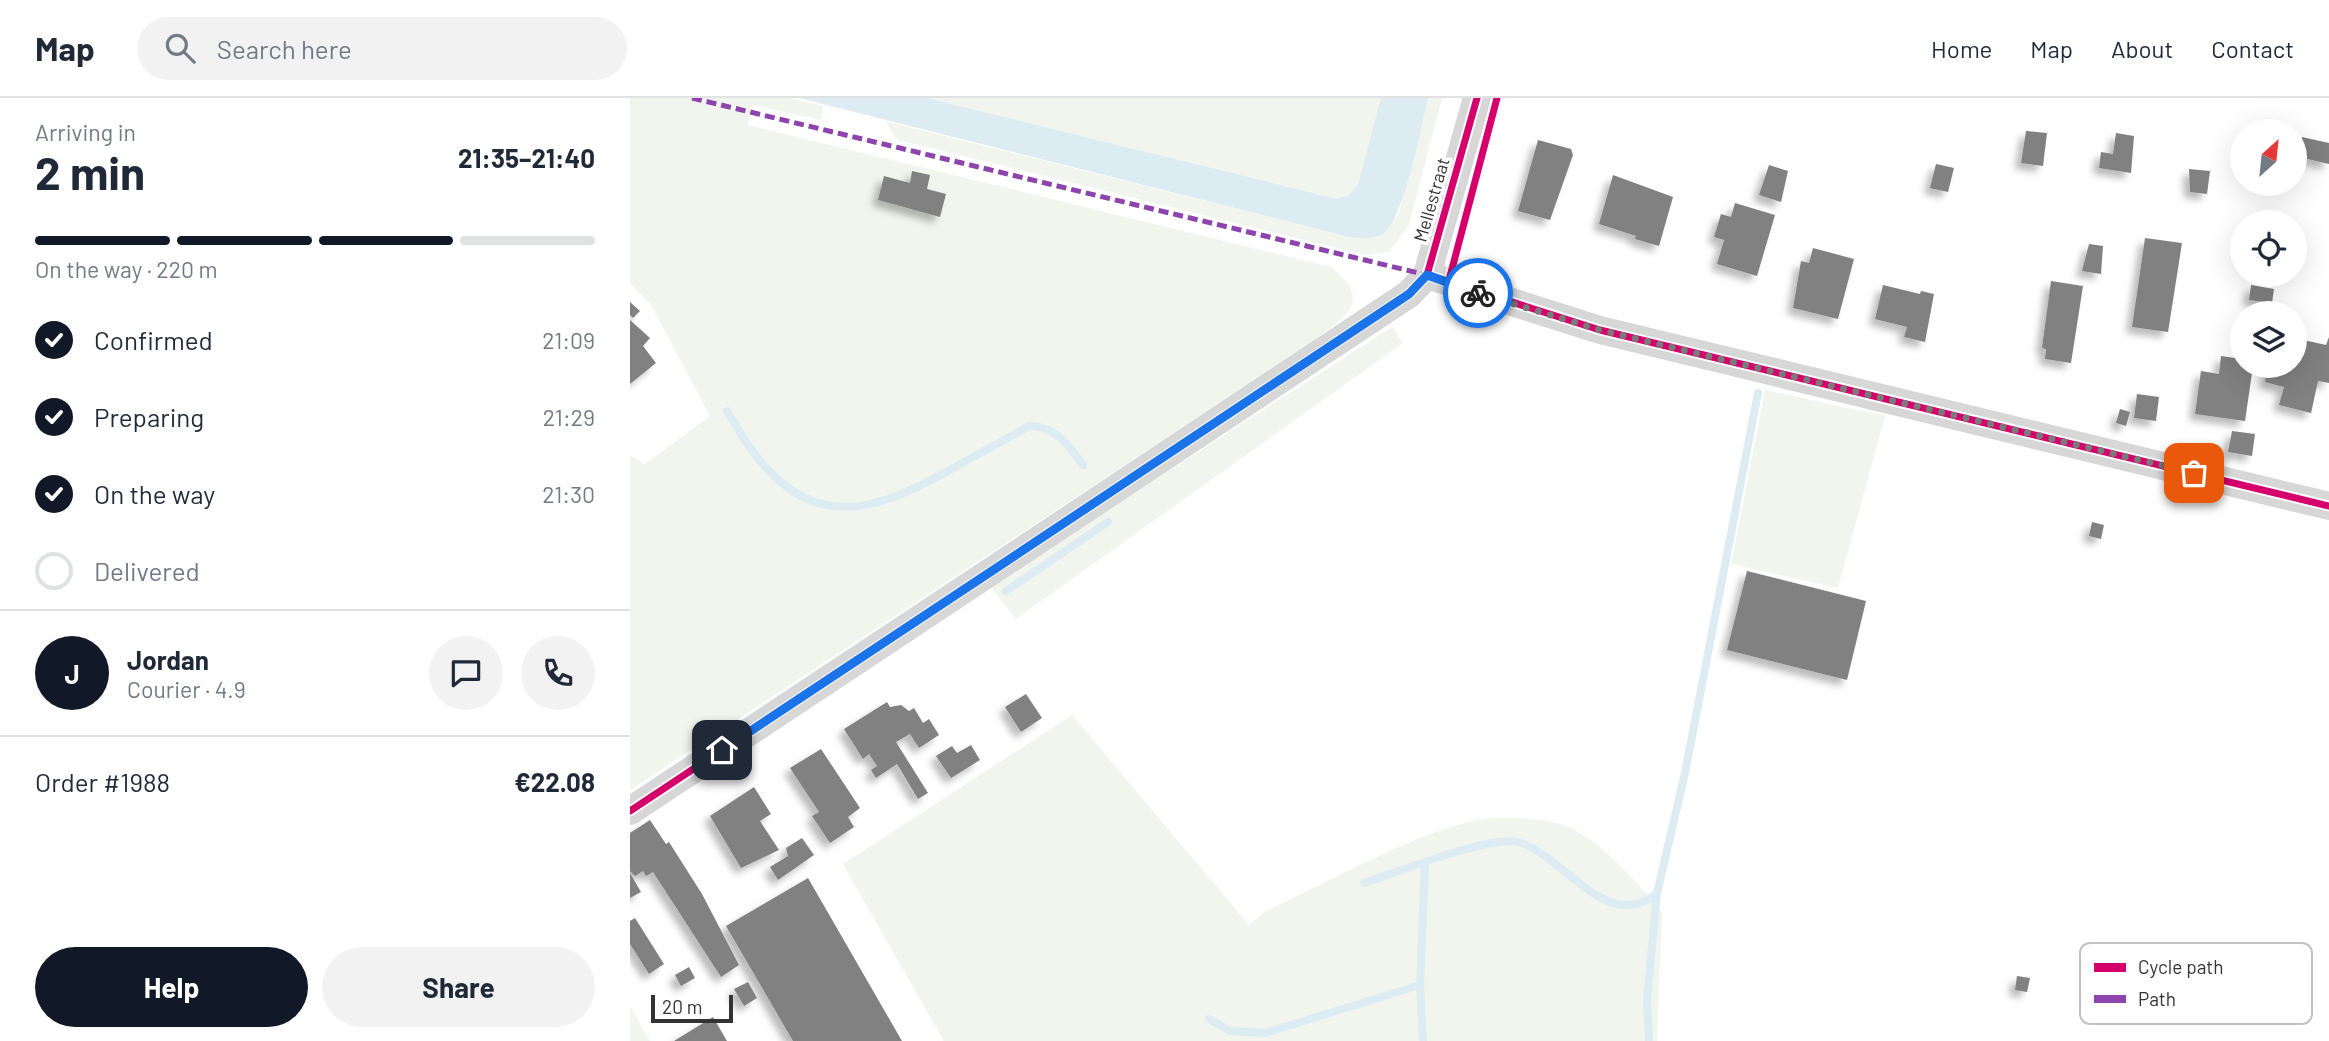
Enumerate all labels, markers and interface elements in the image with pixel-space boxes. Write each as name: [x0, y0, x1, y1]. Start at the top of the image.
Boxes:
search box: [137, 17, 627, 80]
text: Map: [35, 28, 95, 68]
icon: search: [161, 29, 199, 67]
text: Search here: [217, 33, 352, 64]
text: Home: [1931, 34, 1992, 63]
text: Map: [2030, 34, 2073, 63]
text: About: [2111, 34, 2173, 63]
text: Contact: [2211, 34, 2294, 63]
text: Arriving in: [35, 118, 136, 146]
north arrow: [2230, 119, 2306, 196]
map controls: [2230, 119, 2307, 378]
text: 21:35–21:40: [458, 142, 595, 173]
text: 2 min: [35, 144, 145, 199]
street label: Mellestraat: [1409, 155, 1454, 244]
button: locate: [2230, 210, 2307, 287]
text: On the way · 220 m: [35, 255, 218, 283]
courier: [1443, 258, 1513, 328]
icon: bike: [1459, 274, 1497, 312]
button: layers: [2230, 301, 2307, 378]
icon: check: [35, 321, 73, 359]
text: Confirmed: [94, 324, 213, 355]
text: 21:09: [542, 326, 595, 354]
icon: check: [35, 398, 73, 436]
text: Preparing: [94, 401, 204, 432]
text: 21:29: [543, 403, 595, 431]
pin: [2164, 443, 2224, 503]
icon: bag: [2175, 454, 2213, 492]
icon: check: [35, 475, 73, 513]
text: On the way: [94, 478, 215, 509]
text: 21:30: [542, 480, 595, 508]
text: Delivered: [94, 555, 200, 586]
button: chat: [429, 636, 503, 710]
button: phone: [521, 636, 595, 710]
text: Jordan: [127, 644, 209, 675]
text: J: [64, 658, 80, 689]
text: Courier · 4.9: [127, 675, 246, 703]
pin: [692, 720, 752, 780]
icon: home: [703, 731, 741, 769]
text: Order #1988: [35, 766, 170, 797]
text: €22.08: [514, 766, 595, 797]
legend: [2080, 943, 2312, 1024]
button: Help: [35, 947, 308, 1027]
button: Share: [322, 947, 595, 1027]
text: Cycle path: [2138, 955, 2223, 978]
text: Path: [2138, 987, 2176, 1010]
scale bar: [651, 992, 733, 1024]
text: 20 m: [662, 995, 702, 1018]

